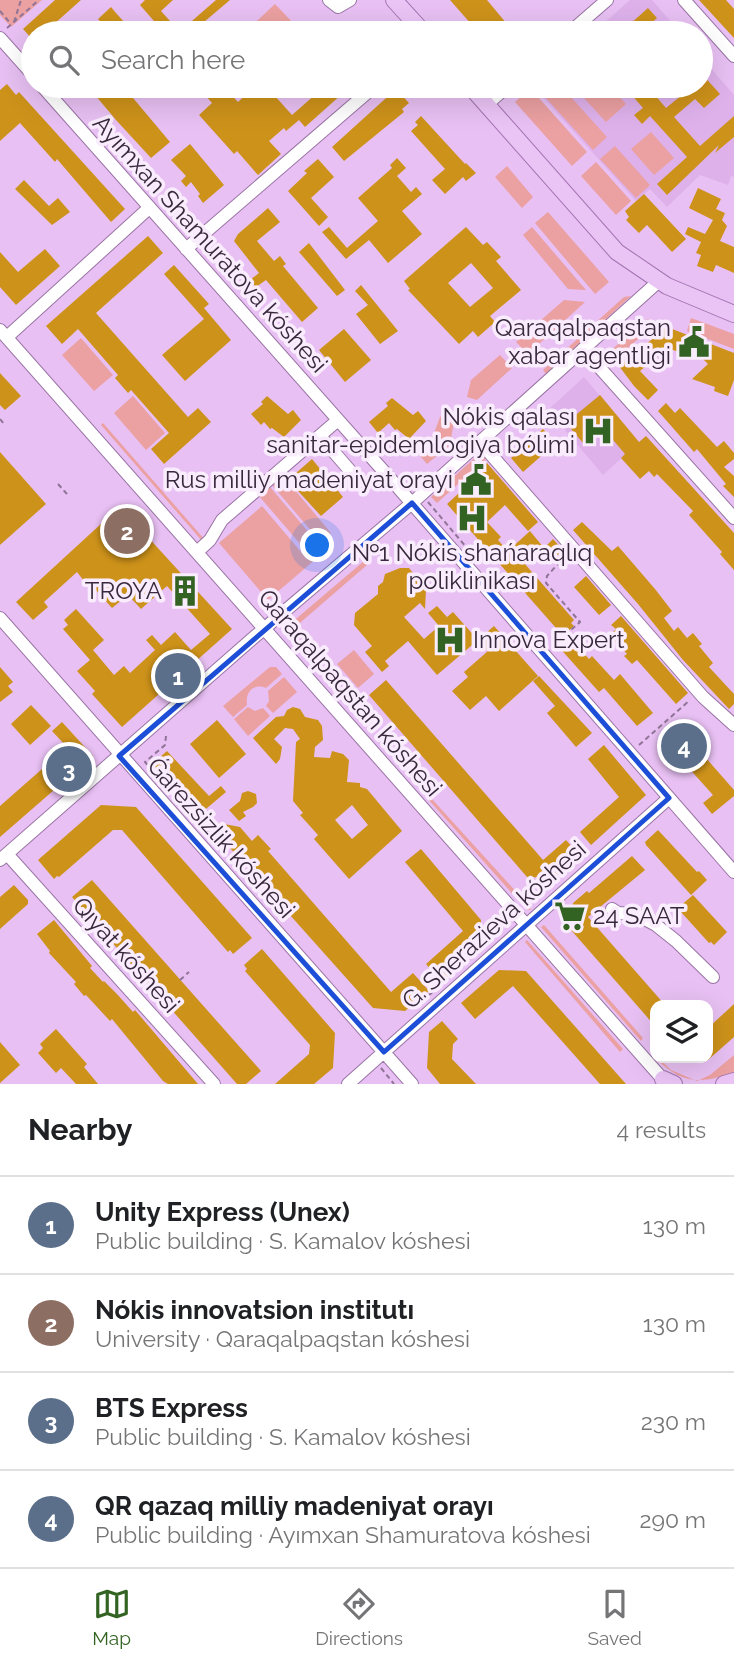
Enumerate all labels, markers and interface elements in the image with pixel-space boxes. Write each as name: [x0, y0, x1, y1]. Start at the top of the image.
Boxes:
search box: [21, 21, 713, 98]
icon: search: [45, 41, 83, 79]
text: Search here: [101, 45, 245, 75]
street label: Ayımxan Shamuratova kóshesi: [87, 109, 334, 378]
place label: Qaraqalpaqstan xabar agentligi: [495, 313, 671, 370]
public building icon: Qaraqalpaqstan xabar agentligi: [677, 325, 711, 359]
place label: Nókis qalası sanitar-epidemlogiya bólimi: [266, 402, 575, 459]
hospital icon: Nókis qalası sanitar-epidemlogiya bólimi: [581, 414, 615, 448]
public building icon: Rus milliy madeniyat orayi: [459, 463, 493, 497]
place label: Rus milliy madeniyat orayi: [165, 465, 453, 494]
hospital icon: №1 Nókis shańaraqlıq poliklinikası: [455, 501, 489, 535]
pin: 2: [104, 505, 150, 557]
your location: [300, 528, 334, 562]
place label: №1 Nókis shańaraqlıq poliklinikası: [352, 538, 592, 595]
building icon: TROYA: [168, 574, 202, 608]
place label: TROYA: [85, 576, 162, 605]
street label: Qaraqalpaqstan kóshesi: [252, 583, 448, 802]
hospital icon: Innova Expert: [433, 623, 467, 657]
place label: Innova Expert: [473, 625, 625, 654]
pin: 1: [155, 650, 201, 702]
pin: 4: [661, 720, 707, 772]
pin: 3: [46, 743, 92, 795]
street label: Ǵarezsizlik kóshesi: [142, 751, 301, 924]
street label: G. Sherazieva kóshesi: [396, 834, 592, 1015]
street label: Qıyat kóshesi: [67, 891, 186, 1019]
supermarket icon: 24 SAAT: [553, 899, 587, 933]
place label: 24 SAAT: [593, 901, 685, 930]
map controls: [650, 1000, 713, 1063]
button: layers: [650, 1000, 713, 1063]
text: Nearby: [28, 1112, 132, 1147]
text: 4 results: [617, 1116, 706, 1143]
text: Unity Express (Unex): [95, 1197, 350, 1227]
text: 1: [45, 1212, 57, 1239]
text: 130 m: [643, 1212, 706, 1239]
text: Public building · S. Kamalov kóshesi: [95, 1227, 471, 1254]
text: Nókis innovatsion institutı: [95, 1295, 414, 1325]
text: 2: [45, 1310, 57, 1337]
text: 130 m: [643, 1310, 706, 1337]
text: University · Qaraqalpaqstan kóshesi: [95, 1325, 470, 1352]
text: BTS Express: [95, 1393, 248, 1423]
text: 3: [45, 1408, 57, 1435]
text: 230 m: [641, 1408, 706, 1435]
text: Public building · S. Kamalov kóshesi: [95, 1423, 471, 1450]
text: QR qazaq milliy madeniyat orayı: [95, 1491, 494, 1521]
text: 4: [44, 1506, 58, 1533]
text: 290 m: [639, 1506, 706, 1533]
text: Public building · Ayımxan Shamuratova kóshesi: [95, 1521, 591, 1548]
tab: Map: [92, 1585, 131, 1649]
tab: Directions: [315, 1585, 403, 1649]
tab: Saved: [587, 1585, 642, 1649]

